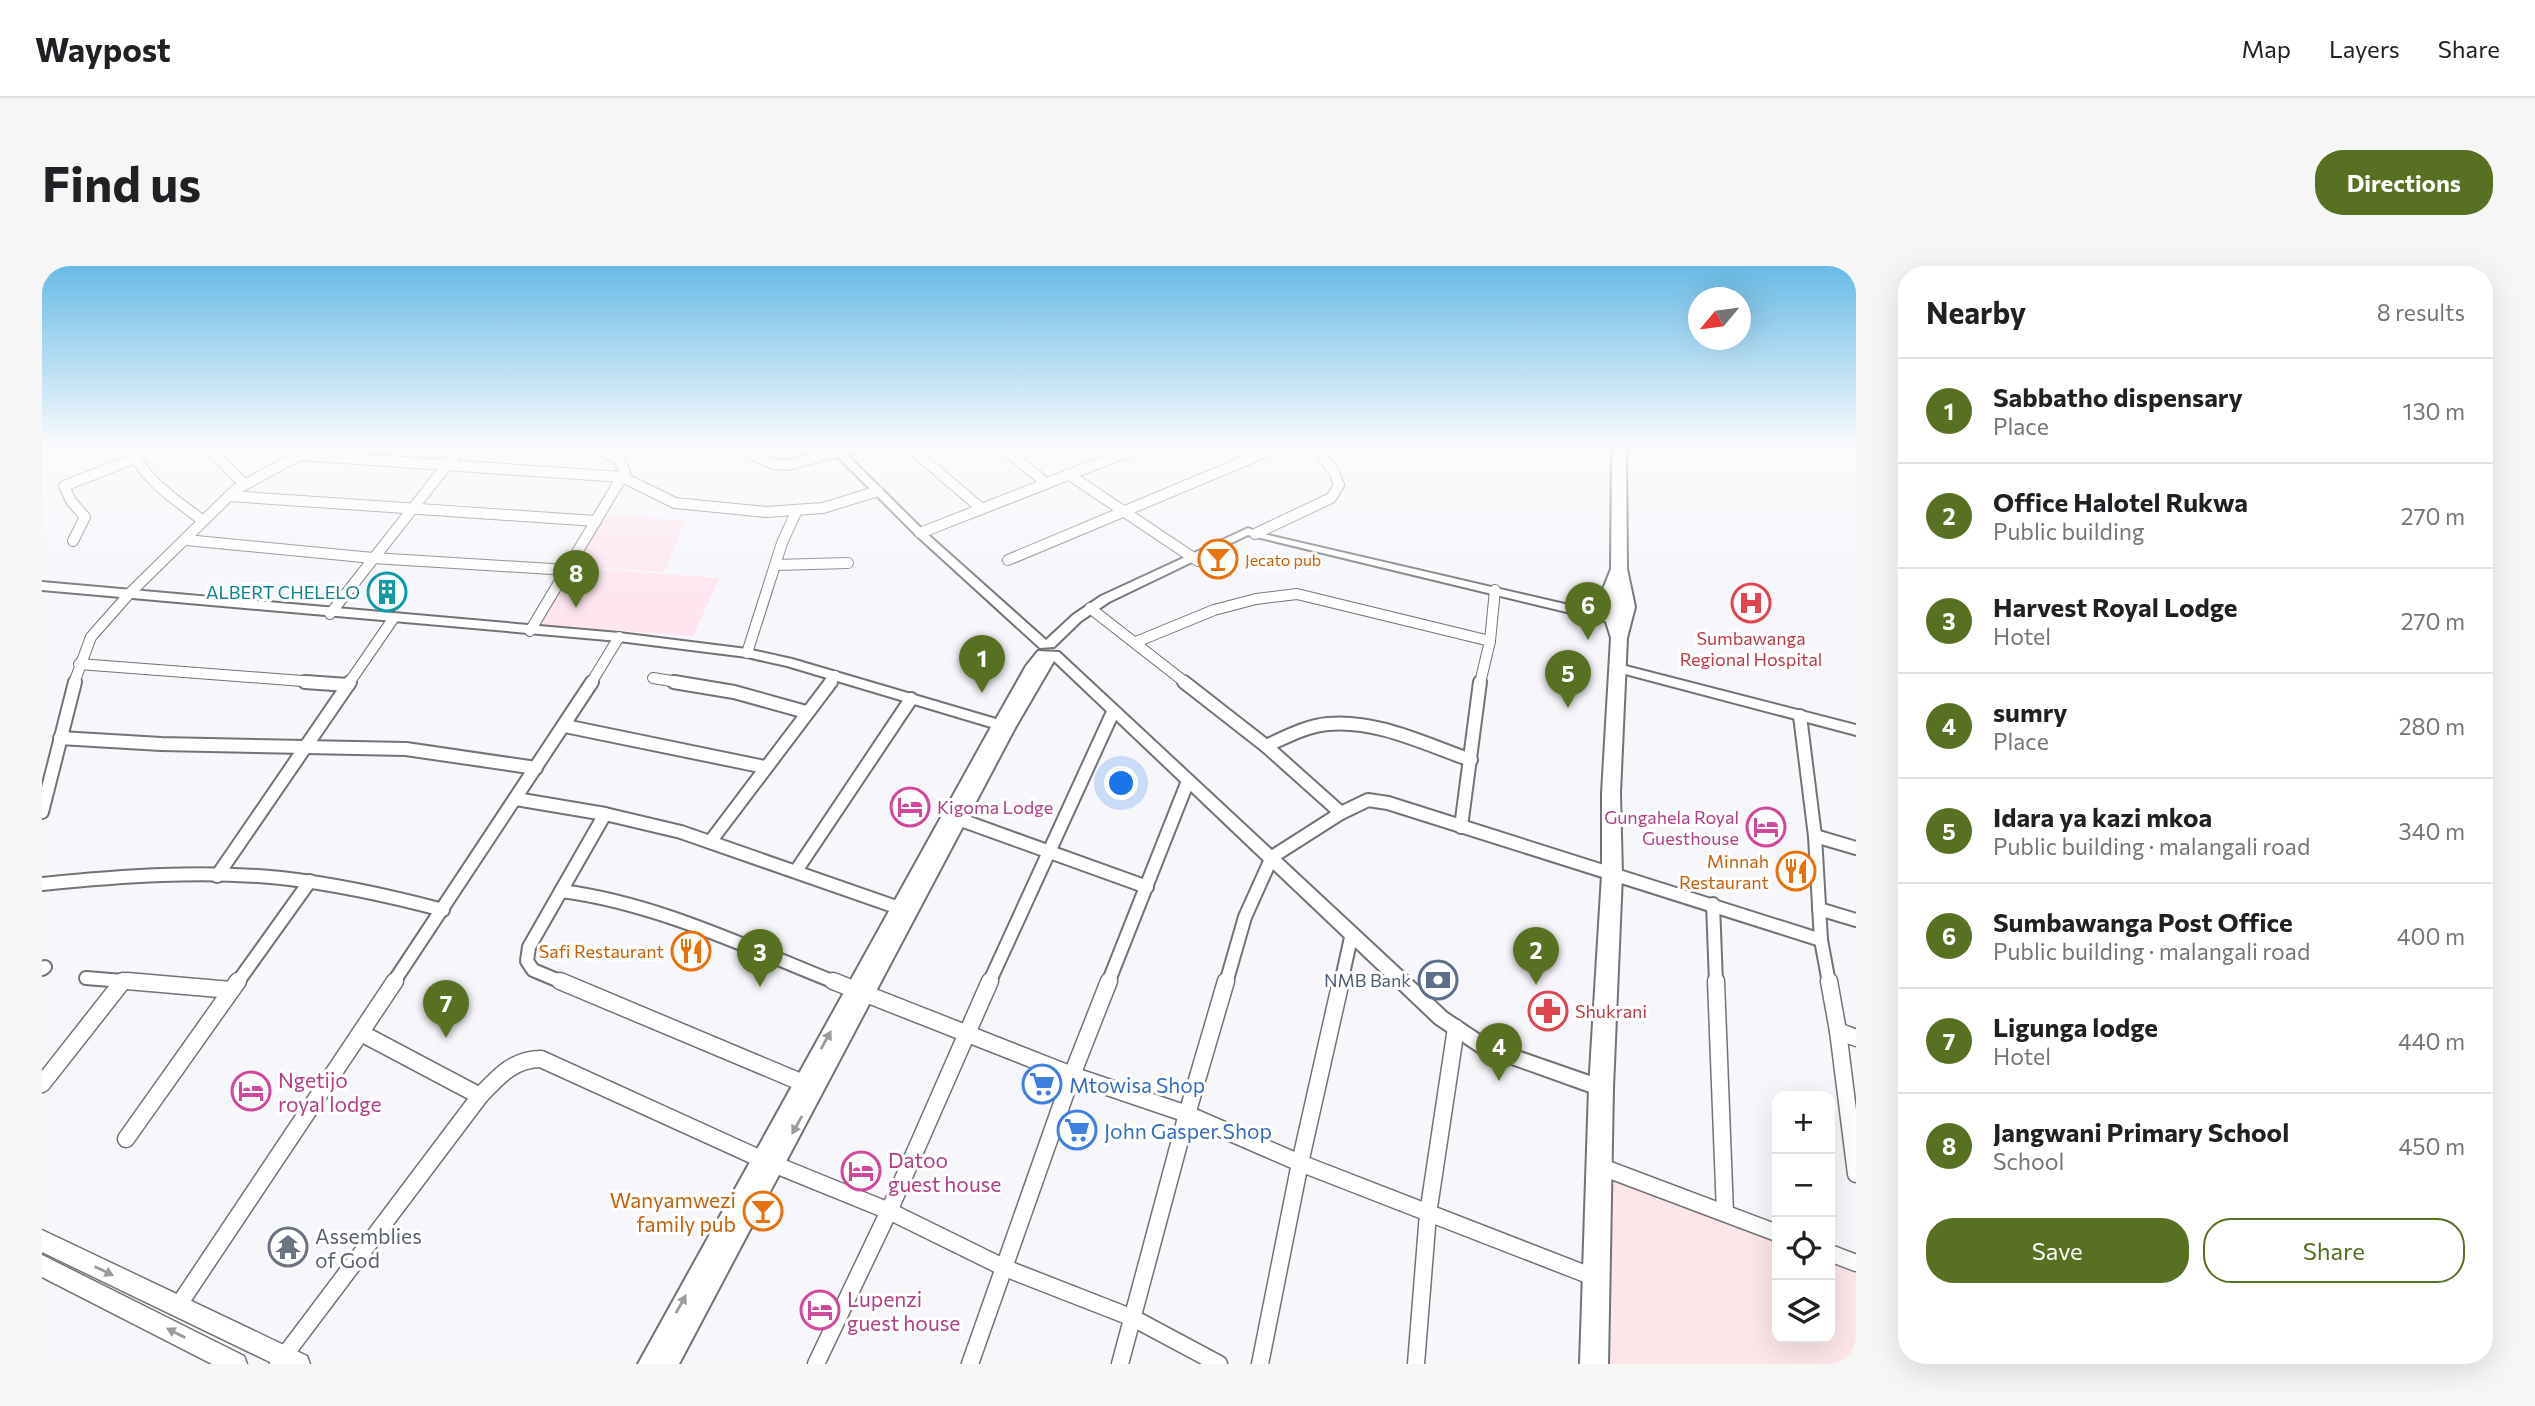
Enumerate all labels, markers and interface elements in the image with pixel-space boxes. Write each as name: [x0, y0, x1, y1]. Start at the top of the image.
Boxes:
text: Waypost: [35, 28, 171, 69]
text: Map: [2242, 34, 2291, 63]
text: Layers: [2329, 34, 2400, 63]
text: Share: [2438, 34, 2500, 63]
button: Directions: [2315, 150, 2493, 215]
text: Find us: [42, 152, 201, 212]
north arrow: [1688, 287, 1751, 350]
text: Nearby: [1926, 293, 2026, 330]
text: 8 results: [2377, 298, 2465, 326]
text: Sabbatho dispensary: [1993, 381, 2243, 412]
text: 1: [1944, 397, 1954, 425]
text: 130 m: [2403, 397, 2465, 425]
text: Place: [1993, 412, 2049, 440]
text: Office Halotel Rukwa: [1993, 486, 2248, 517]
text: 2: [1942, 502, 1956, 530]
text: 270 m: [2401, 502, 2465, 530]
text: Public building: [1993, 517, 2144, 545]
bar icon: Jecato pub: [1197, 538, 1239, 580]
pin: 8: [553, 550, 599, 608]
place label: Jecato pub: [1245, 550, 1321, 569]
building icon: ALBERT CHELELO: [366, 571, 408, 613]
place label: ALBERT CHELELO: [206, 581, 360, 603]
pin: 6: [1565, 582, 1611, 640]
hospital icon: Sumbawanga Regional Hospital: [1730, 582, 1772, 624]
text: Harvest Royal Lodge: [1993, 591, 2237, 622]
text: 3: [1942, 607, 1956, 635]
text: 270 m: [2401, 607, 2465, 635]
text: Hotel: [1993, 622, 2051, 650]
place label: Sumbawanga Regional Hospital: [1680, 627, 1822, 670]
pin: 1: [959, 635, 1005, 693]
pin: 5: [1545, 650, 1591, 708]
text: sumry: [1993, 696, 2068, 727]
text: 4: [1942, 712, 1956, 740]
text: 280 m: [2399, 712, 2465, 740]
text: Place: [1993, 727, 2049, 755]
your location: [1104, 766, 1138, 800]
hotel icon: Kigoma Lodge: [889, 786, 931, 828]
place label: Kigoma Lodge: [937, 796, 1053, 818]
text: Idara ya kazi mkoa: [1993, 801, 2212, 832]
place label: Gungahela Royal Guesthouse: [1604, 806, 1739, 849]
hotel icon: Gungahela Royal Guesthouse: [1745, 806, 1787, 848]
text: 5: [1942, 817, 1956, 845]
text: 340 m: [2399, 817, 2465, 845]
text: Public building · malangali road: [1993, 832, 2310, 860]
place label: Minnah Restaurant: [1679, 850, 1769, 893]
restaurant icon: Minnah Restaurant: [1775, 850, 1817, 892]
text: Sumbawanga Post Office: [1993, 906, 2293, 937]
text: 6: [1942, 922, 1956, 950]
text: 400 m: [2397, 922, 2465, 950]
pin: 2: [1513, 927, 1559, 985]
pin: 3: [737, 929, 783, 987]
restaurant icon: Safi Restaurant: [670, 930, 712, 972]
text: Public building · malangali road: [1993, 937, 2310, 965]
place label: Safi Restaurant: [539, 940, 664, 962]
bank icon: NMB Bank: [1417, 959, 1459, 1001]
place label: NMB Bank: [1324, 969, 1411, 991]
pin: 7: [423, 980, 469, 1038]
pharmacy icon: Shukrani: [1527, 990, 1569, 1032]
place label: Shukrani: [1575, 1000, 1647, 1022]
text: Ligunga lodge: [1993, 1011, 2158, 1042]
pin: 4: [1476, 1023, 1522, 1081]
text: 7: [1943, 1027, 1955, 1055]
text: 440 m: [2398, 1027, 2465, 1055]
one-way arrow: [820, 1031, 832, 1050]
text: Hotel: [1993, 1042, 2051, 1070]
supermarket icon: Mtowisa Shop: [1021, 1063, 1063, 1105]
place label: Ngetijo royal lodge: [278, 1067, 381, 1116]
hotel icon: Ngetijo royal lodge: [230, 1070, 272, 1112]
place label: Mtowisa Shop: [1069, 1072, 1205, 1097]
map controls: [1772, 1091, 1835, 1343]
button: +: [1772, 1091, 1835, 1154]
supermarket icon: John Gasper Shop: [1056, 1109, 1098, 1151]
one-way arrow: [791, 1115, 802, 1135]
text: Jangwani Primary School: [1993, 1116, 2289, 1147]
place label: John Gasper Shop: [1104, 1118, 1272, 1143]
text: 8: [1942, 1132, 1956, 1160]
text: 450 m: [2399, 1132, 2465, 1160]
place label: Datoo guest house: [888, 1147, 1001, 1196]
text: School: [1993, 1147, 2064, 1175]
hotel icon: Datoo guest house: [840, 1150, 882, 1192]
button: −: [1772, 1154, 1835, 1217]
place label: Wanyamwezi family pub: [610, 1187, 736, 1236]
bar icon: Wanyamwezi family pub: [742, 1190, 784, 1232]
button: locate: [1772, 1217, 1835, 1280]
button: Save: [1926, 1218, 2189, 1283]
button: Share: [2203, 1218, 2465, 1283]
place label: Assemblies of God: [315, 1223, 422, 1272]
temple icon: Assemblies of God: [267, 1226, 309, 1268]
one-way arrow: [93, 1265, 114, 1276]
button: layers: [1772, 1280, 1835, 1343]
place label: Lupenzi guest house: [847, 1286, 960, 1335]
hotel icon: Lupenzi guest house: [799, 1289, 841, 1331]
one-way arrow: [675, 1294, 687, 1314]
one-way arrow: [166, 1327, 186, 1338]

